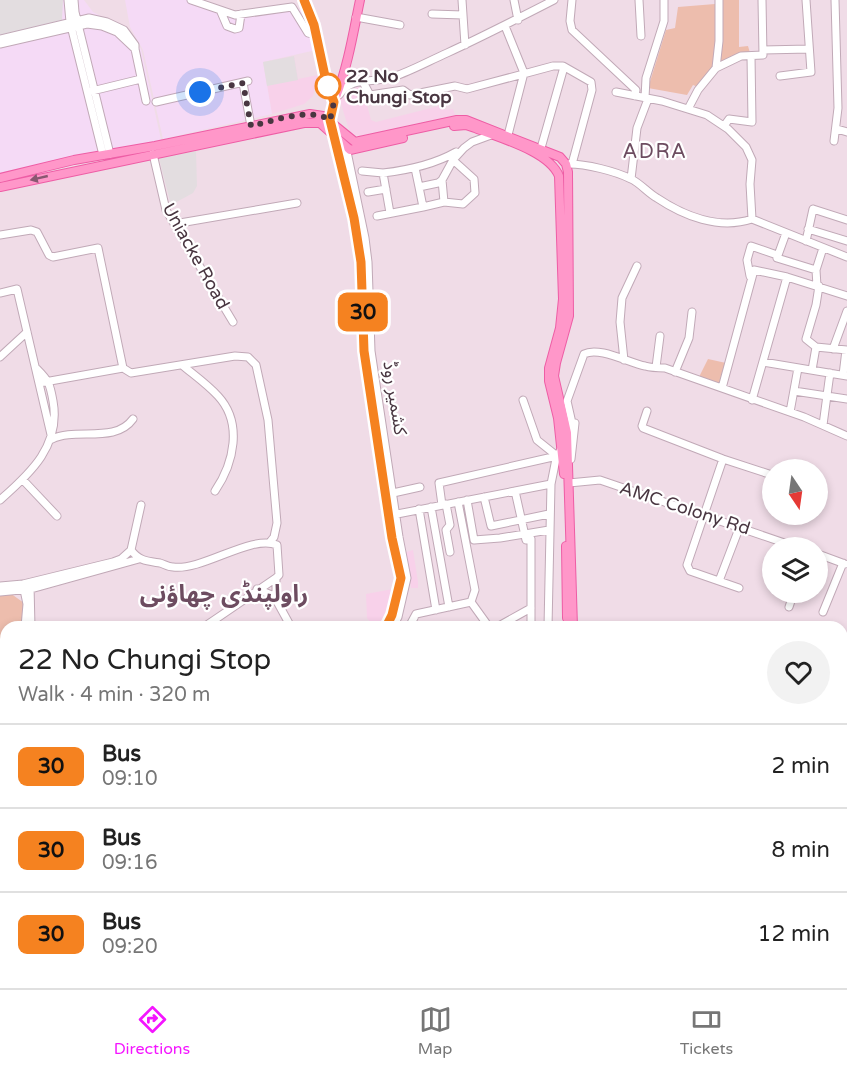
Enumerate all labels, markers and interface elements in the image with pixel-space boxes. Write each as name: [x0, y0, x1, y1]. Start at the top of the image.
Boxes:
place label: 22 No Chungi Stop: [346, 65, 452, 108]
marker: 22 No Chungi Stop: [315, 73, 341, 99]
your location: [185, 77, 215, 107]
district label: ADRA: [622, 140, 688, 164]
one-way arrow: [30, 174, 48, 184]
street label: Uniacke Road: [158, 199, 234, 313]
line badge: 30: [336, 292, 390, 332]
text: 30: [350, 300, 376, 325]
street label: کشمیر روڈ: [378, 359, 412, 437]
north arrow: [762, 459, 828, 525]
map controls: [762, 459, 828, 603]
street label: AMC Colony Rd: [617, 477, 753, 539]
button: layers: [762, 537, 828, 603]
district label: راولپنڈی چھاؤنی: [140, 580, 308, 610]
button: heart: [767, 641, 830, 704]
text: 22 No Chungi Stop: [18, 643, 271, 677]
text: Walk · 4 min · 320 m: [18, 683, 210, 707]
text: Bus: [102, 741, 141, 767]
text: 2 min: [771, 753, 830, 779]
text: 30: [38, 754, 64, 779]
text: 09:10: [102, 767, 157, 791]
text: Bus: [102, 825, 141, 851]
text: 8 min: [771, 837, 830, 863]
text: 30: [38, 838, 64, 863]
text: 09:16: [102, 851, 157, 875]
text: Bus: [102, 909, 141, 935]
text: 12 min: [758, 921, 830, 947]
text: 30: [38, 922, 64, 947]
text: 09:20: [102, 935, 157, 959]
tab: Directions: [114, 1003, 190, 1059]
tab: Map: [418, 1003, 452, 1059]
tab: Tickets: [680, 1003, 733, 1059]

